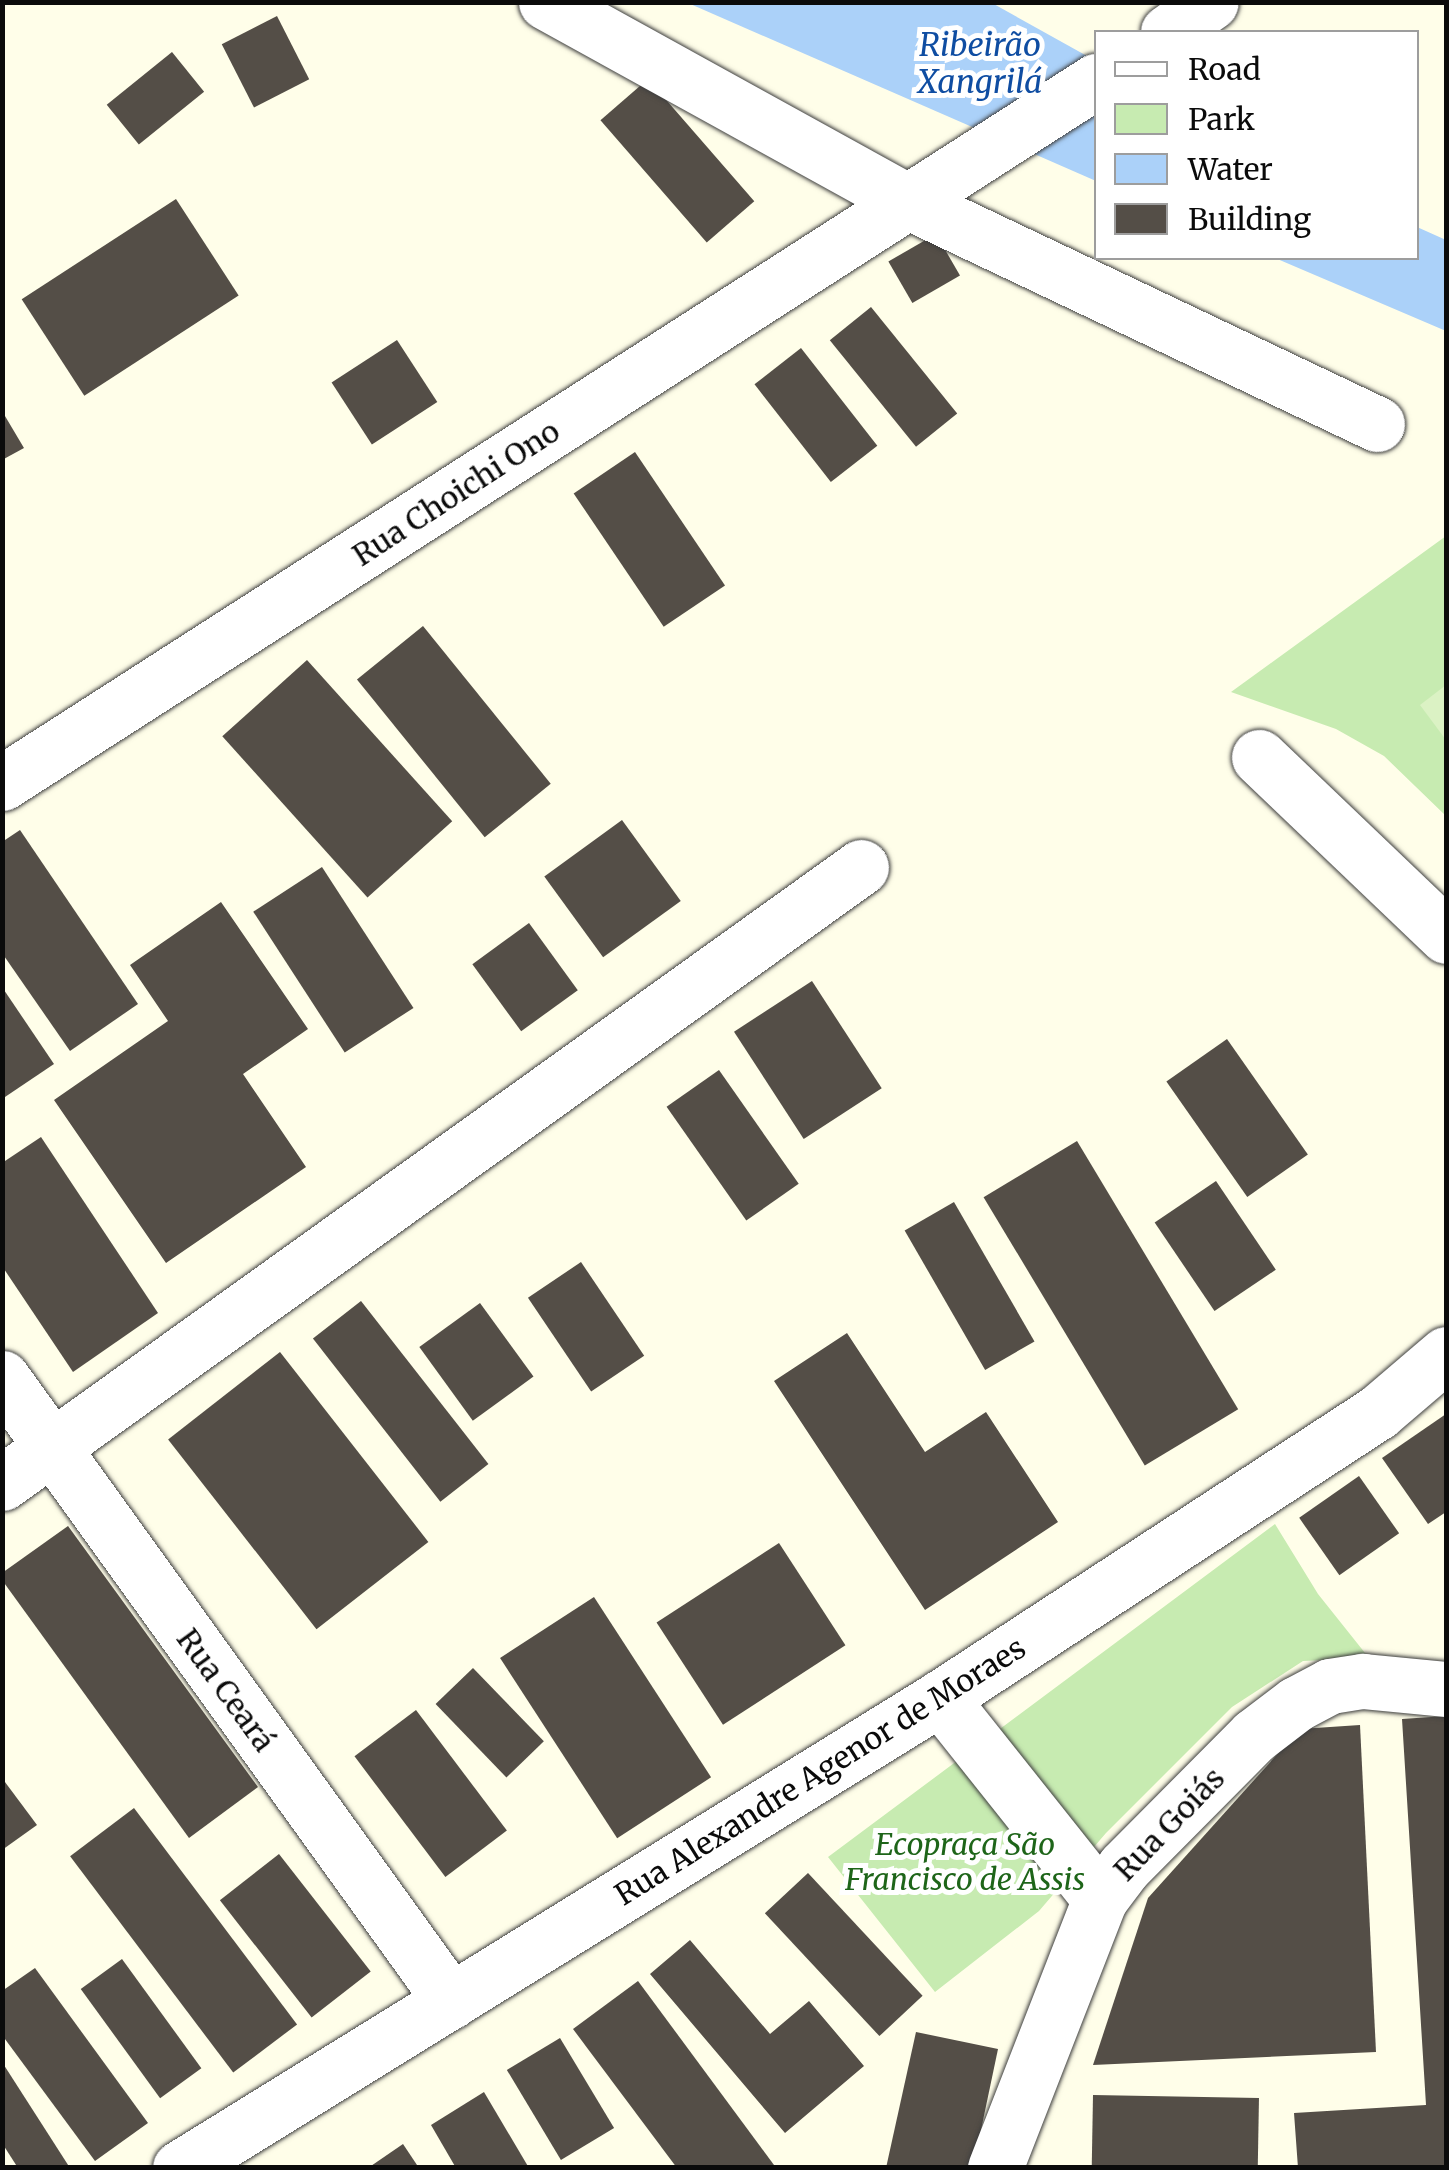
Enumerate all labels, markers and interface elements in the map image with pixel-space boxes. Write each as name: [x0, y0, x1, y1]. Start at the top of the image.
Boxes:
water label: Ribeirão Xangrilá: [918, 27, 1042, 102]
legend: [1094, 30, 1419, 260]
text: Road: [1188, 50, 1261, 88]
text: Park: [1188, 100, 1255, 138]
text: Water: [1188, 150, 1273, 188]
text: Building: [1188, 200, 1311, 238]
street label: Rua Choichi Ono: [346, 413, 566, 573]
street label: Rua Ceará: [170, 1622, 282, 1758]
street label: Rua Alexandre Agenor de Moraes: [608, 1629, 1032, 1913]
street label: Rua Goiás: [1106, 1760, 1232, 1888]
park label: Ecopraça São Francisco de Assis: [845, 1826, 1085, 1896]

